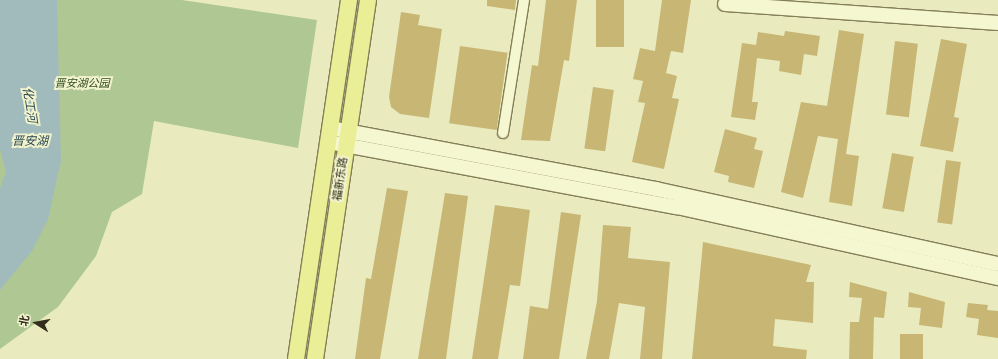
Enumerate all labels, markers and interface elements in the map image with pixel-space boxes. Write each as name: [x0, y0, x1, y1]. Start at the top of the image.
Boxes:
park label: 晋安湖公园: [55, 76, 109, 90]
water label: 化工河: [20, 86, 40, 124]
water label: 晋安湖: [12, 134, 48, 148]
street label: 福新东路: [330, 156, 350, 202]
north arrow: [16, 303, 56, 343]
text: 北: [16, 314, 32, 327]

